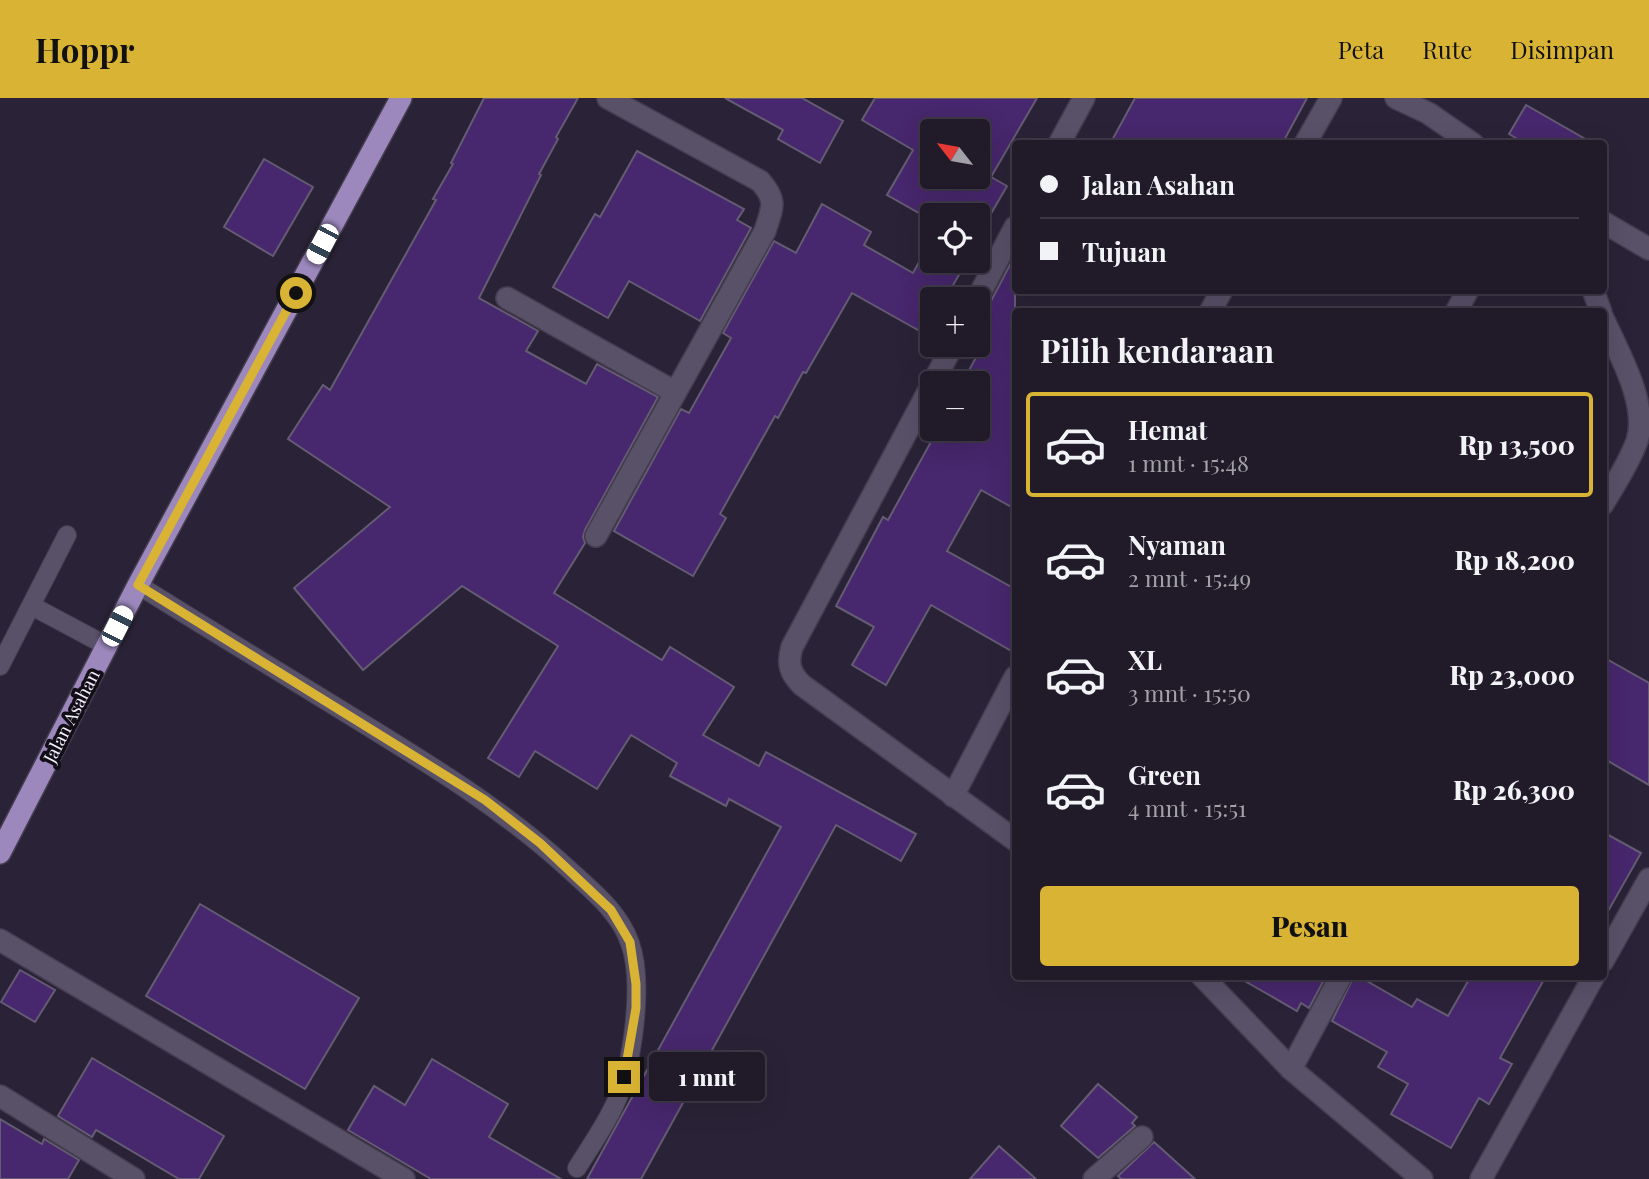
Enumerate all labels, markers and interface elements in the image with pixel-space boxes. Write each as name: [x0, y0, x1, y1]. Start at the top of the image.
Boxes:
text: Hoppr: [35, 27, 134, 71]
text: Peta: [1338, 33, 1384, 65]
text: Rute: [1422, 33, 1472, 65]
text: Disimpan: [1510, 33, 1614, 65]
north arrow: [920, 119, 990, 189]
map controls: [920, 119, 990, 441]
text: Jalan Asahan: [1082, 167, 1235, 202]
button: locate: [920, 203, 990, 273]
car: [303, 221, 342, 267]
text: Tujuan: [1082, 234, 1167, 269]
route start: [280, 277, 312, 309]
button: +: [920, 287, 990, 357]
text: Pilih kendaraan: [1040, 328, 1274, 371]
button: −: [920, 371, 990, 441]
text: Hemat: [1128, 412, 1207, 447]
icon: car: [1044, 413, 1107, 476]
text: Rp 13,500: [1459, 427, 1575, 462]
text: 1 mnt · 15:48: [1128, 447, 1249, 478]
text: Nyaman: [1128, 527, 1226, 562]
icon: car: [1044, 528, 1107, 591]
text: Rp 18,200: [1454, 542, 1575, 577]
text: 2 mnt · 15:49: [1128, 562, 1251, 593]
car: [99, 603, 136, 649]
text: XL: [1128, 642, 1162, 677]
icon: car: [1044, 643, 1107, 706]
text: Rp 23,000: [1450, 657, 1575, 692]
street label: Jalan Asahan: [37, 665, 105, 768]
text: 3 mnt · 15:50: [1128, 677, 1251, 708]
text: Green: [1128, 757, 1201, 792]
icon: car: [1044, 758, 1107, 821]
text: Rp 26,300: [1453, 772, 1575, 807]
text: 4 mnt · 15:51: [1128, 792, 1246, 823]
button: Pesan: [1040, 886, 1579, 966]
callout: 1 mnt: [648, 1052, 764, 1102]
route end: [608, 1061, 640, 1093]
text: 1 mnt: [678, 1061, 736, 1092]

